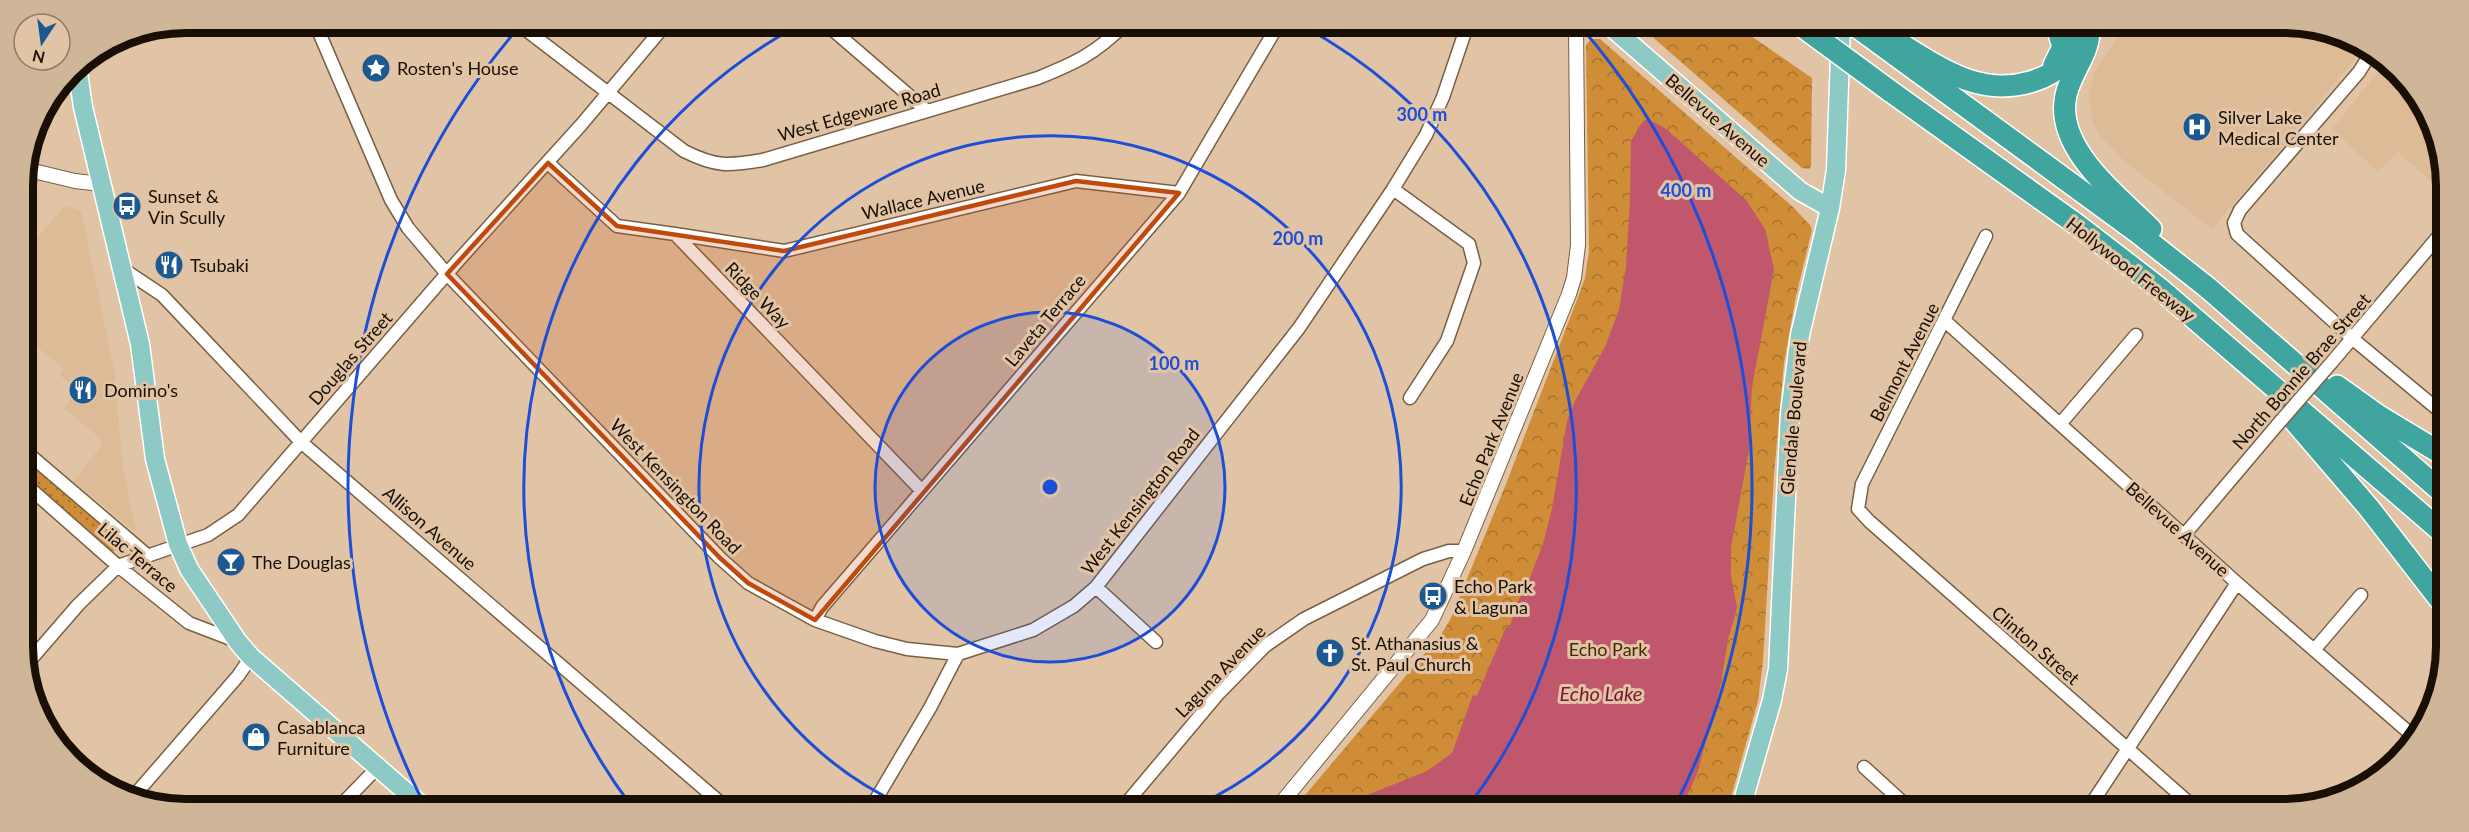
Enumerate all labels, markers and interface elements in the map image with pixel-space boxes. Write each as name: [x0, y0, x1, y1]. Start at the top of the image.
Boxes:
north arrow: [12, 12, 72, 72]
text: N: [30, 46, 47, 68]
place icon: Rosten's House: [360, 52, 392, 84]
place label: Rosten's House: [397, 57, 518, 79]
street label: Bellevue Avenue: [1661, 69, 1775, 171]
street label: West Edgeware Road: [775, 78, 943, 146]
text: 300 m: [1397, 103, 1447, 125]
place label: Silver Lake Medical Center: [2218, 106, 2339, 149]
hospital icon: Silver Lake Medical Center: [2181, 111, 2213, 143]
street label: Wallace Avenue: [859, 174, 987, 224]
text: 400 m: [1661, 179, 1711, 201]
place label: Sunset & Vin Scully: [148, 185, 226, 228]
bus stop icon: Sunset & Vin Scully: [111, 190, 143, 222]
street label: Hollywood Freeway: [2062, 212, 2200, 326]
text: 200 m: [1273, 227, 1323, 249]
restaurant icon: Tsubaki: [153, 249, 185, 281]
place label: Tsubaki: [190, 254, 249, 276]
street label: Ridge Way: [721, 257, 796, 333]
street label: Laveta Terrace: [1000, 269, 1090, 371]
street label: North Bonnie Brae Street: [2227, 288, 2375, 454]
street label: Belmont Avenue: [1865, 299, 1943, 425]
street label: Douglas Street: [304, 307, 397, 409]
street label: Glendale Boulevard: [1775, 340, 1811, 496]
text: 100 m: [1149, 352, 1199, 374]
street label: Echo Park Avenue: [1454, 369, 1528, 509]
restaurant icon: Domino's: [67, 374, 99, 406]
place label: Domino's: [104, 379, 178, 401]
street label: West Kensington Road: [606, 414, 746, 558]
street label: West Kensington Road: [1076, 424, 1204, 578]
centre of rings: [1040, 477, 1060, 497]
street label: Bellevue Avenue: [2122, 477, 2234, 581]
street label: Allison Avenue: [379, 481, 481, 575]
street label: Lilac Terrace: [94, 517, 182, 597]
bar icon: The Douglas: [215, 546, 247, 578]
place label: The Douglas: [252, 551, 351, 573]
place label: Echo Park & Laguna: [1454, 575, 1533, 618]
bus stop icon: Echo Park & Laguna: [1417, 580, 1449, 612]
street label: Clinton Street: [1988, 601, 2085, 689]
street label: Laguna Avenue: [1170, 620, 1270, 722]
place label: St. Athanasius & St. Paul Church: [1351, 632, 1479, 675]
church icon: St. Athanasius & St. Paul Church: [1314, 637, 1346, 669]
park label: Echo Park: [1569, 638, 1648, 660]
water label: Echo Lake: [1560, 681, 1642, 705]
place label: Casablanca Furniture: [277, 716, 366, 759]
shop icon: Casablanca Furniture: [240, 721, 272, 753]

